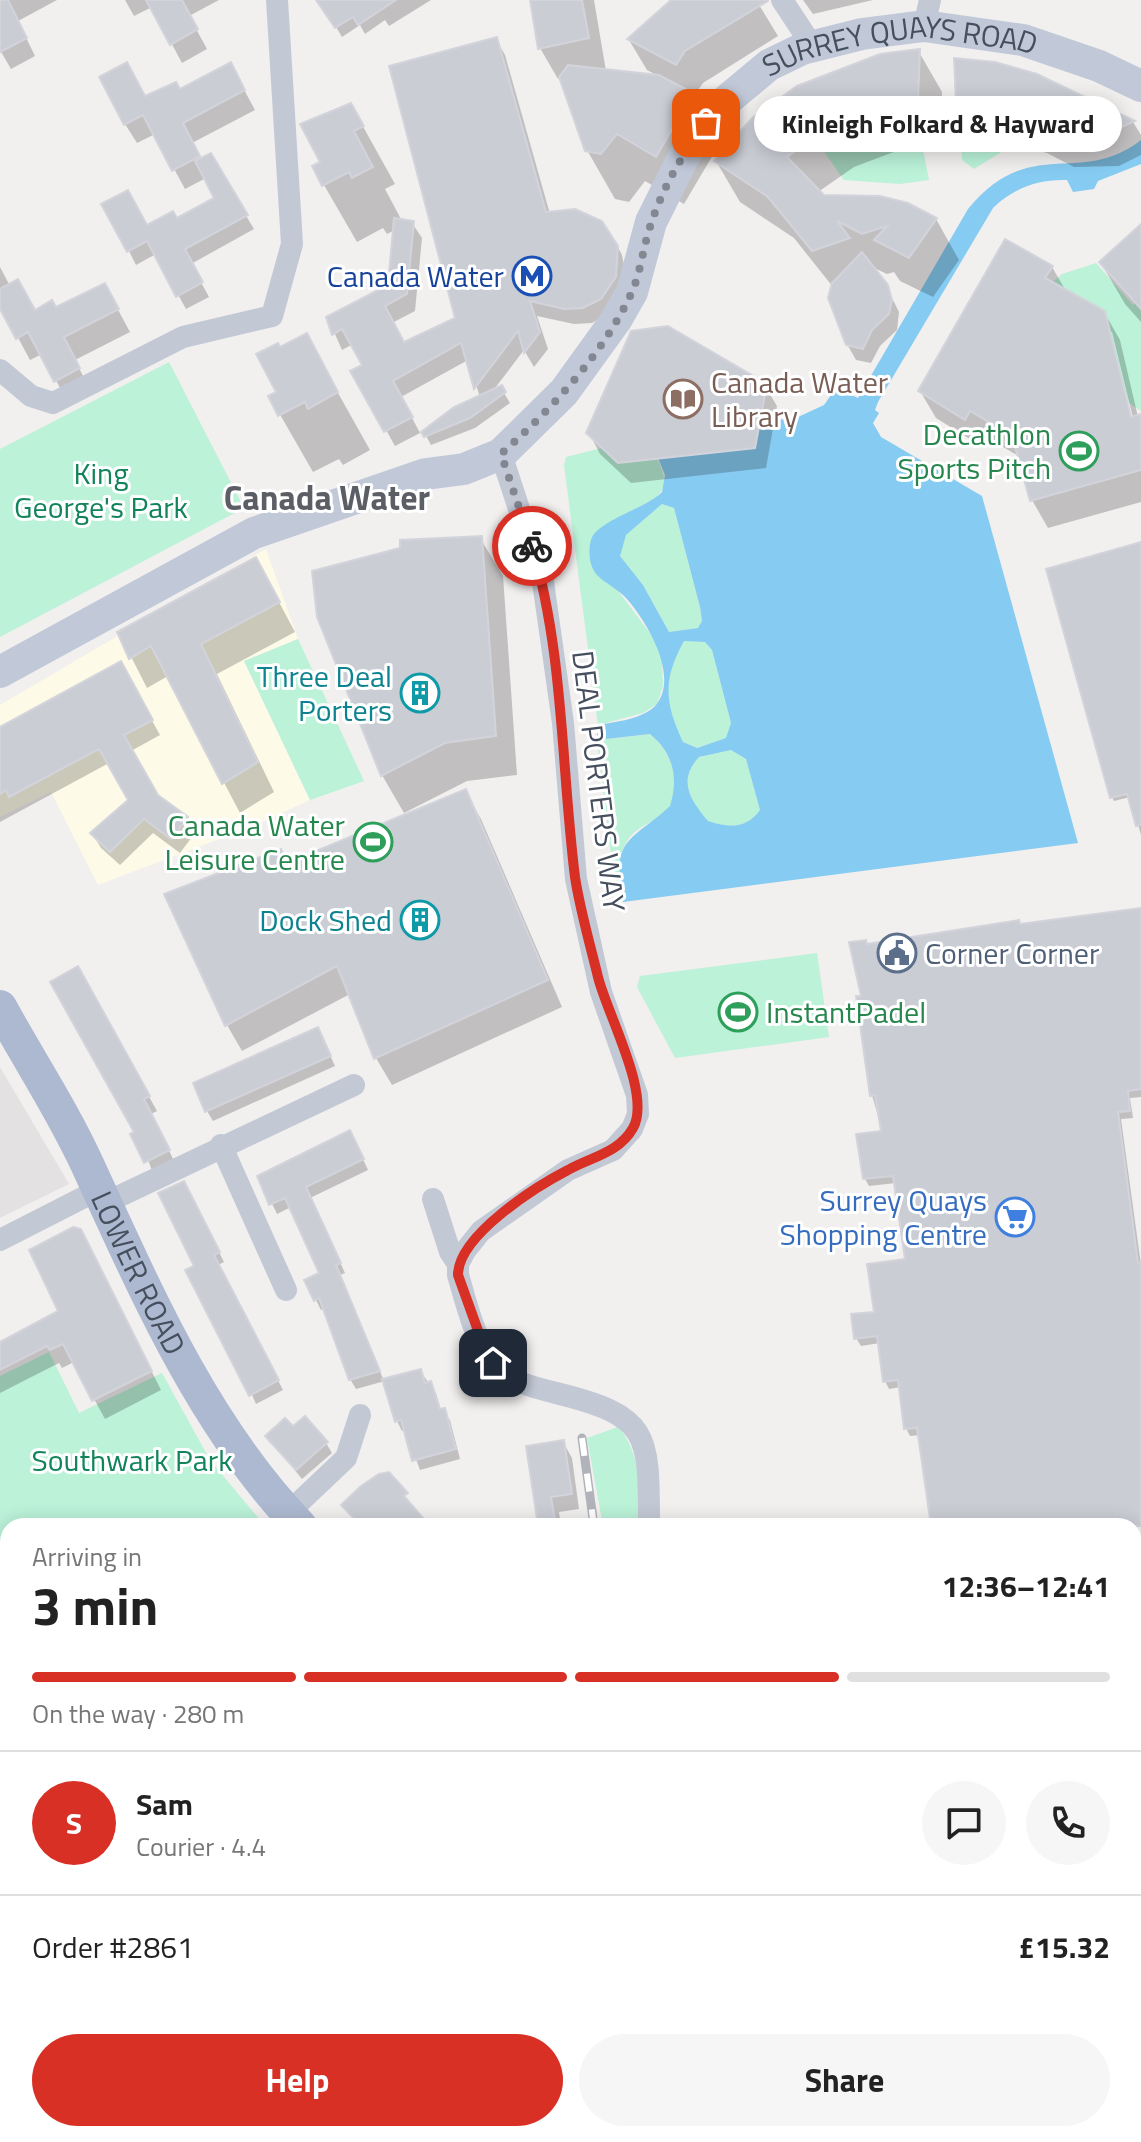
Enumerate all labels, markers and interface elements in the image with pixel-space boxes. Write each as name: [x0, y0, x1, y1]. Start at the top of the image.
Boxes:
street label: SURREY QUAYS ROAD: [754, 3, 1044, 88]
pin: [672, 89, 740, 157]
callout: Kinleigh Folkard & Hayward: [754, 95, 1122, 151]
icon: bag: [684, 101, 728, 145]
text: Kinleigh Folkard & Hayward: [782, 104, 1095, 143]
place label: Canada Water: [327, 253, 504, 299]
metro station icon: Canada Water: [511, 255, 553, 297]
place label: Canada Water Library: [711, 359, 888, 439]
library icon: Canada Water Library: [662, 378, 704, 420]
place label: Decathlon Sports Pitch: [898, 411, 1051, 491]
sports icon: Decathlon Sports Pitch: [1058, 430, 1100, 472]
park label: King George's Park: [14, 450, 188, 530]
district label: Canada Water: [224, 471, 431, 523]
courier: [492, 506, 572, 586]
icon: bike: [510, 524, 554, 568]
street label: DEAL PORTERS WAY: [560, 648, 638, 914]
place label: Three Deal Porters: [257, 653, 392, 733]
building icon: Three Deal Porters: [399, 672, 441, 714]
place label: Canada Water Leisure Centre: [164, 802, 345, 882]
sports icon: Canada Water Leisure Centre: [352, 821, 394, 863]
place label: Dock Shed: [259, 897, 392, 943]
building icon: Dock Shed: [399, 899, 441, 941]
place label: Corner Corner: [925, 930, 1099, 976]
public building icon: Corner Corner: [876, 932, 918, 974]
place label: InstantPadel: [766, 989, 926, 1035]
sports icon: InstantPadel: [717, 991, 759, 1033]
place label: Surrey Quays Shopping Centre: [780, 1177, 987, 1257]
street label: LOWER ROAD: [79, 1183, 198, 1363]
supermarket icon: Surrey Quays Shopping Centre: [994, 1196, 1036, 1238]
pin: [459, 1329, 527, 1397]
icon: home: [471, 1341, 515, 1385]
park label: Southwark Park: [31, 1437, 233, 1483]
text: Arriving in: [32, 1537, 142, 1576]
text: 12:36–12:41: [942, 1563, 1110, 1609]
text: 3 min: [32, 1566, 158, 1645]
text: On the way · 280 m: [32, 1694, 244, 1733]
text: Sam: [136, 1781, 193, 1827]
button: chat: [922, 1781, 1006, 1865]
button: phone: [1026, 1781, 1110, 1865]
text: S: [66, 1800, 82, 1846]
text: Courier · 4.4: [136, 1827, 266, 1866]
text: Order #2861: [32, 1924, 194, 1970]
text: £15.32: [1018, 1924, 1110, 1970]
button: Help: [32, 2034, 563, 2126]
button: Share: [579, 2034, 1110, 2126]

